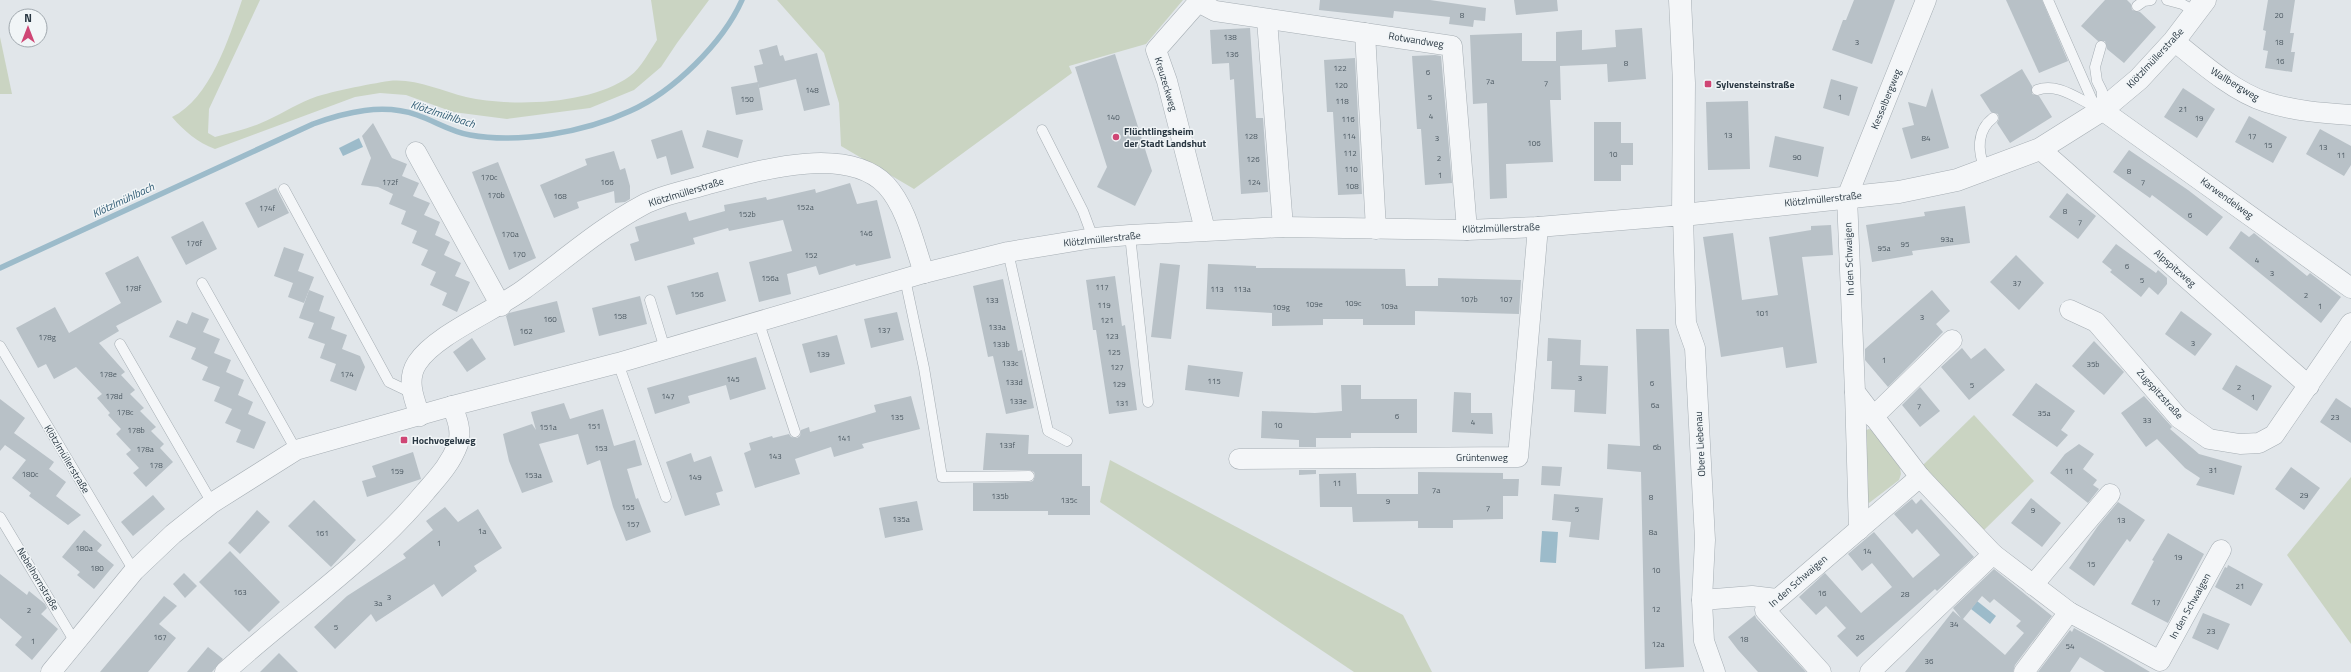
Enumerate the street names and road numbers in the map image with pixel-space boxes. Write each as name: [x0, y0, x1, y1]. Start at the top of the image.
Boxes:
street label: Klötzlmüllerstraße: [2123, 24, 2187, 92]
street label: Rotwandweg: [1387, 28, 1445, 52]
street label: Kreuzeckweg: [1151, 55, 1181, 113]
street label: Wallbergweg: [2208, 63, 2262, 105]
street label: Kesselbergweg: [1867, 67, 1905, 131]
street label: Klötzlmüllerstraße: [647, 173, 725, 211]
street label: Karwendelweg: [2197, 174, 2257, 222]
street label: Klötzlmüllerstraße: [1784, 187, 1862, 211]
street label: Klötzlmüllerstraße: [1462, 219, 1540, 237]
street label: In den Schwaigen: [1840, 222, 1858, 296]
street label: Klötzlmüllerstraße: [1063, 227, 1141, 251]
street label: Alpspitzweg: [2151, 245, 2199, 291]
street label: Zugspitzstraße: [2133, 365, 2187, 423]
street label: Obere Liebenau: [1691, 411, 1709, 477]
street label: Klötzlmüllerstraße: [41, 422, 93, 496]
street label: Grüntenweg: [1456, 450, 1508, 465]
street label: Nebelhornstraße: [13, 545, 63, 613]
street label: In den Schwaigen: [1765, 551, 1831, 611]
street label: In den Schwaigen: [2166, 570, 2214, 642]

